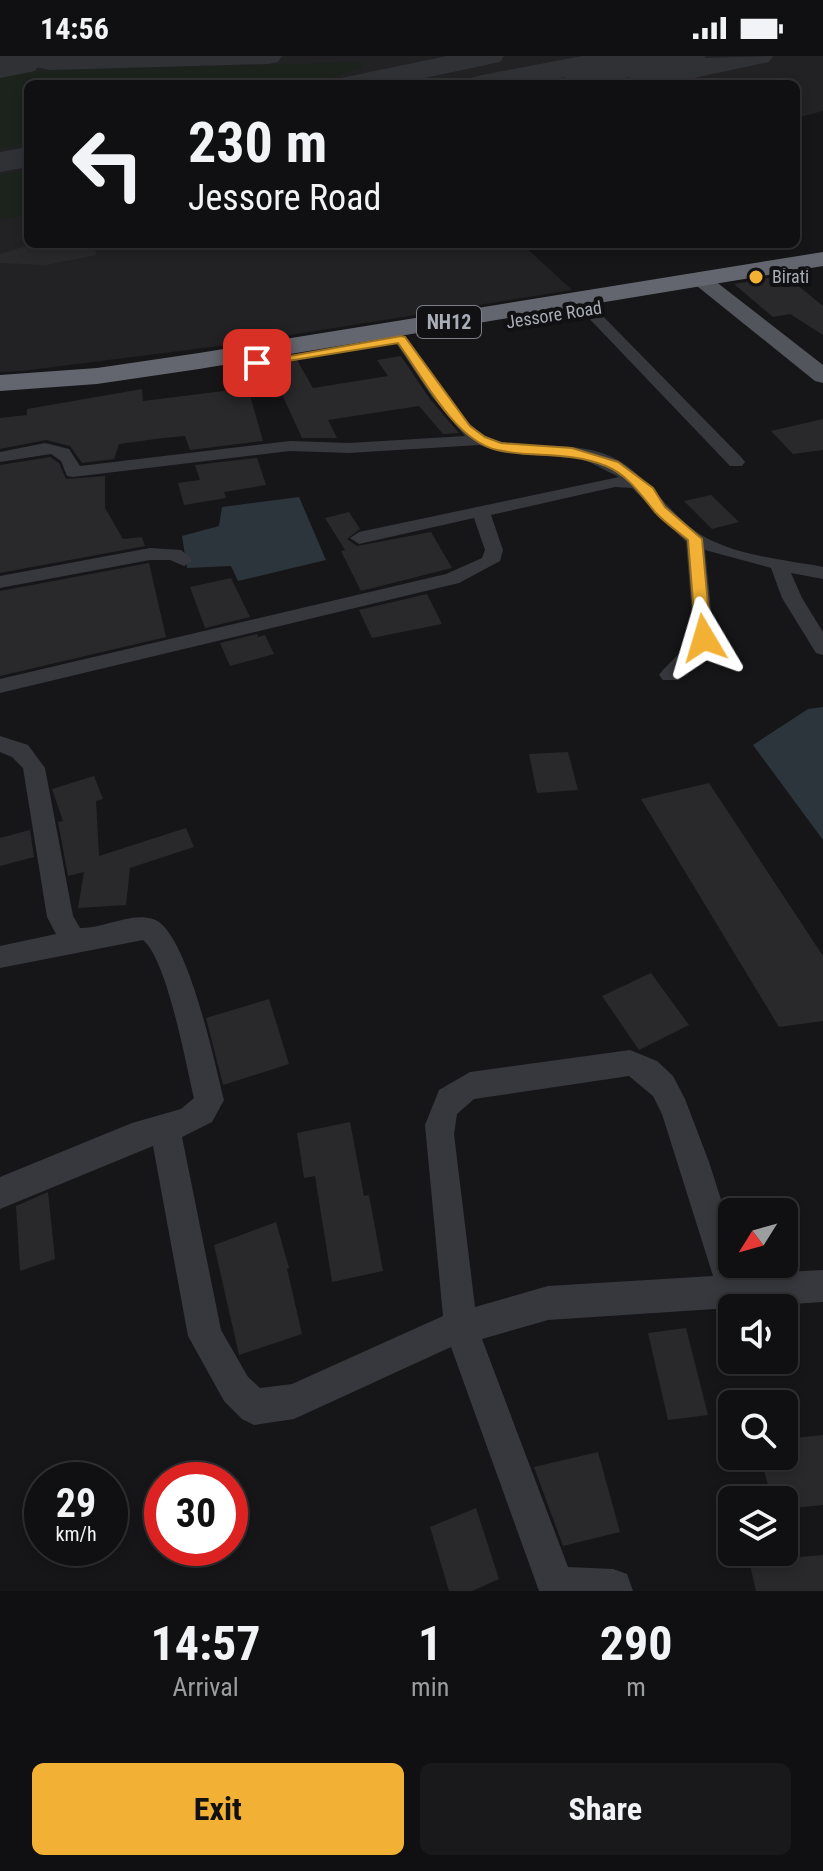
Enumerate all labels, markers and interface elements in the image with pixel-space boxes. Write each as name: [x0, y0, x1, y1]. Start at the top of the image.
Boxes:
text: 14:56: [40, 11, 109, 46]
text: 230 m: [188, 110, 327, 176]
icon: left: [56, 112, 160, 216]
text: Jessore Road: [188, 177, 381, 219]
place label: Birati: [772, 266, 809, 287]
marker: Birati: [747, 268, 765, 286]
street label: Jessore Road: [505, 297, 603, 332]
road number: NH12: [417, 306, 481, 338]
pin: [223, 329, 291, 397]
icon: arrive: [235, 341, 279, 385]
position arrow: [662, 596, 746, 680]
north arrow: [718, 1198, 798, 1278]
map controls: [718, 1198, 798, 1566]
button: sound: [718, 1294, 798, 1374]
button: search: [718, 1390, 798, 1470]
speed limit sign: 30: [144, 1462, 248, 1566]
text: 29: [56, 1480, 96, 1527]
button: layers: [718, 1486, 798, 1566]
text: km/h: [55, 1522, 97, 1546]
text: 14:57: [150, 1615, 261, 1672]
text: 1: [418, 1615, 442, 1672]
text: 290: [600, 1615, 672, 1672]
text: Arrival: [172, 1672, 239, 1702]
text: min: [411, 1672, 449, 1702]
text: m: [626, 1672, 646, 1702]
button: Exit: [32, 1763, 404, 1855]
button: Share: [420, 1763, 791, 1855]

